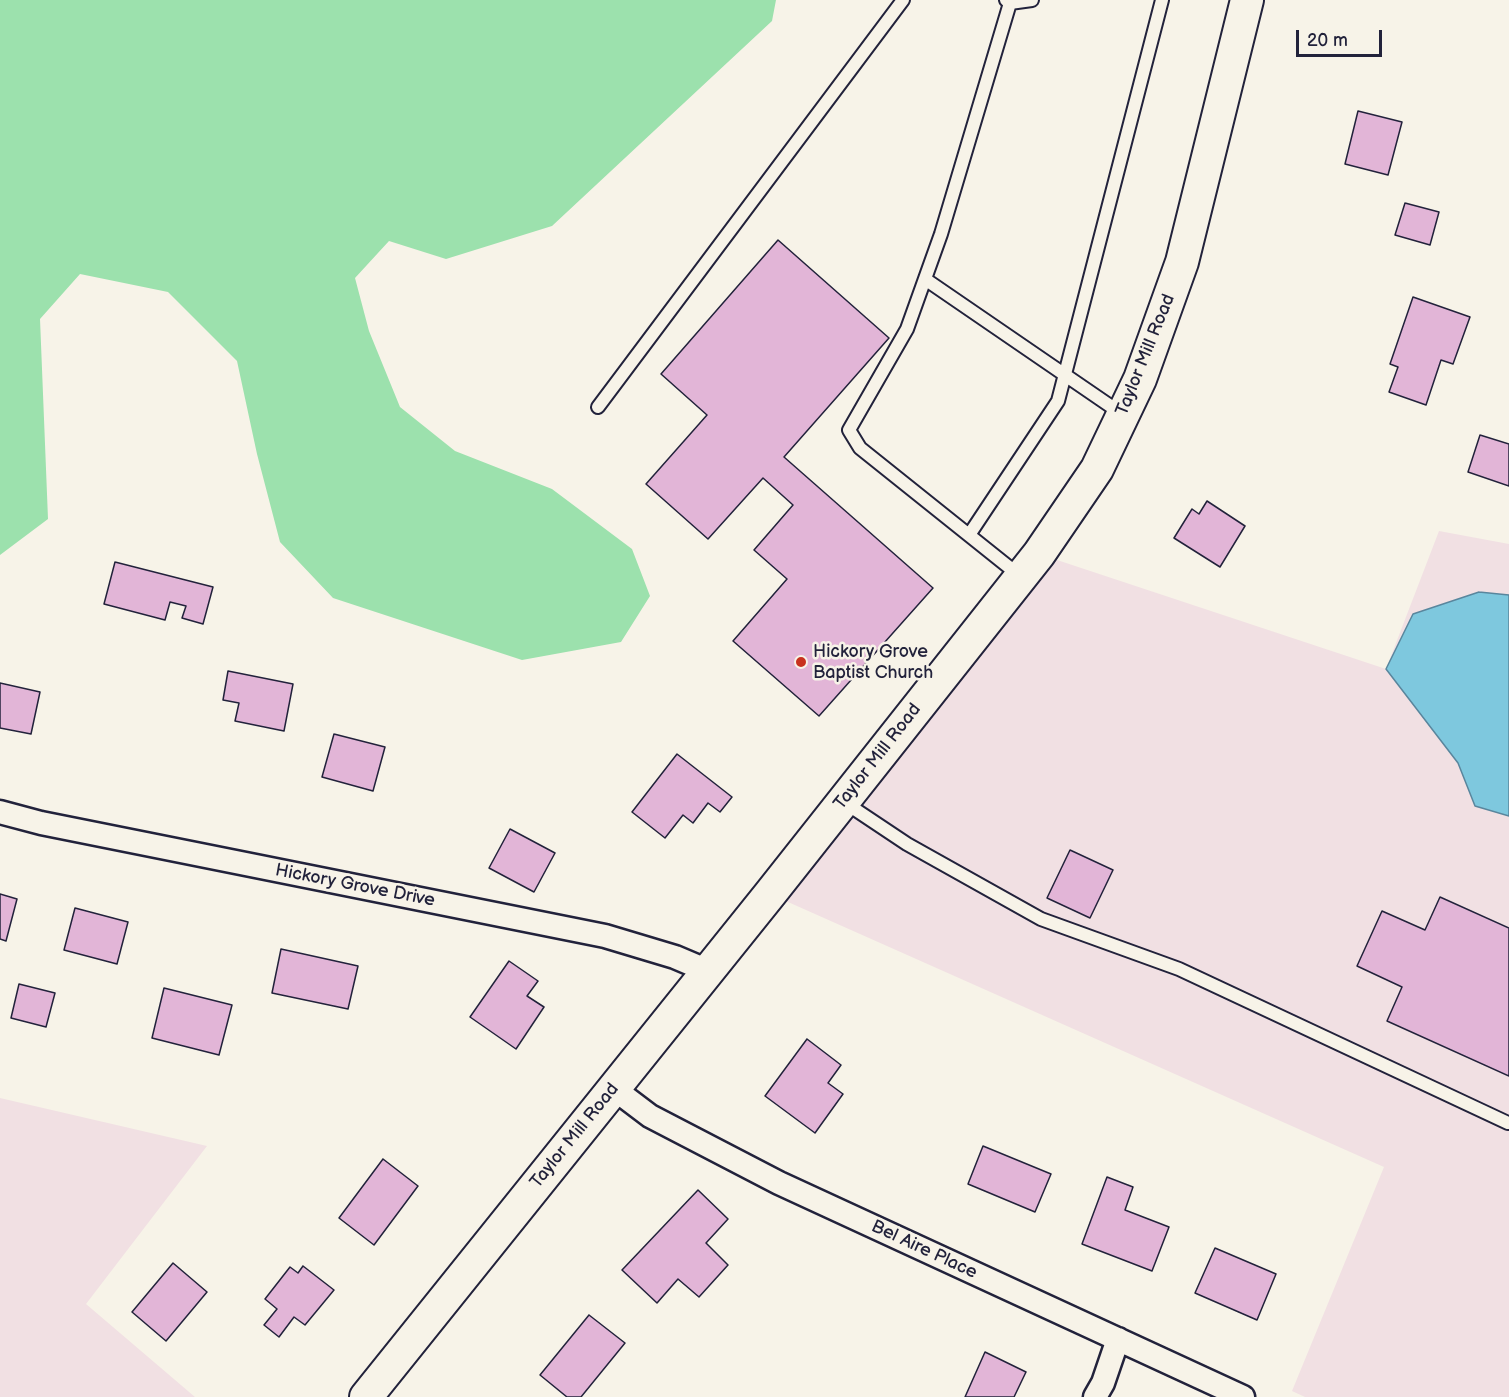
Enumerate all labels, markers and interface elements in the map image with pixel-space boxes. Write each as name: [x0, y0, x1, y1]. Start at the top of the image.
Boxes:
scale bar: [1299, 18, 1384, 56]
text: 20 m: [1307, 30, 1348, 51]
street label: Taylor Mill Road: [1112, 291, 1180, 419]
place label: Hickory Grove Baptist Church: [813, 641, 933, 684]
marker: Hickory Grove Baptist Church: [794, 655, 808, 669]
street label: Taylor Mill Road: [830, 700, 926, 814]
street label: Hickory Grove Drive: [273, 860, 437, 912]
street label: Taylor Mill Road: [526, 1079, 624, 1193]
street label: Bel Aire Place: [868, 1216, 980, 1284]

